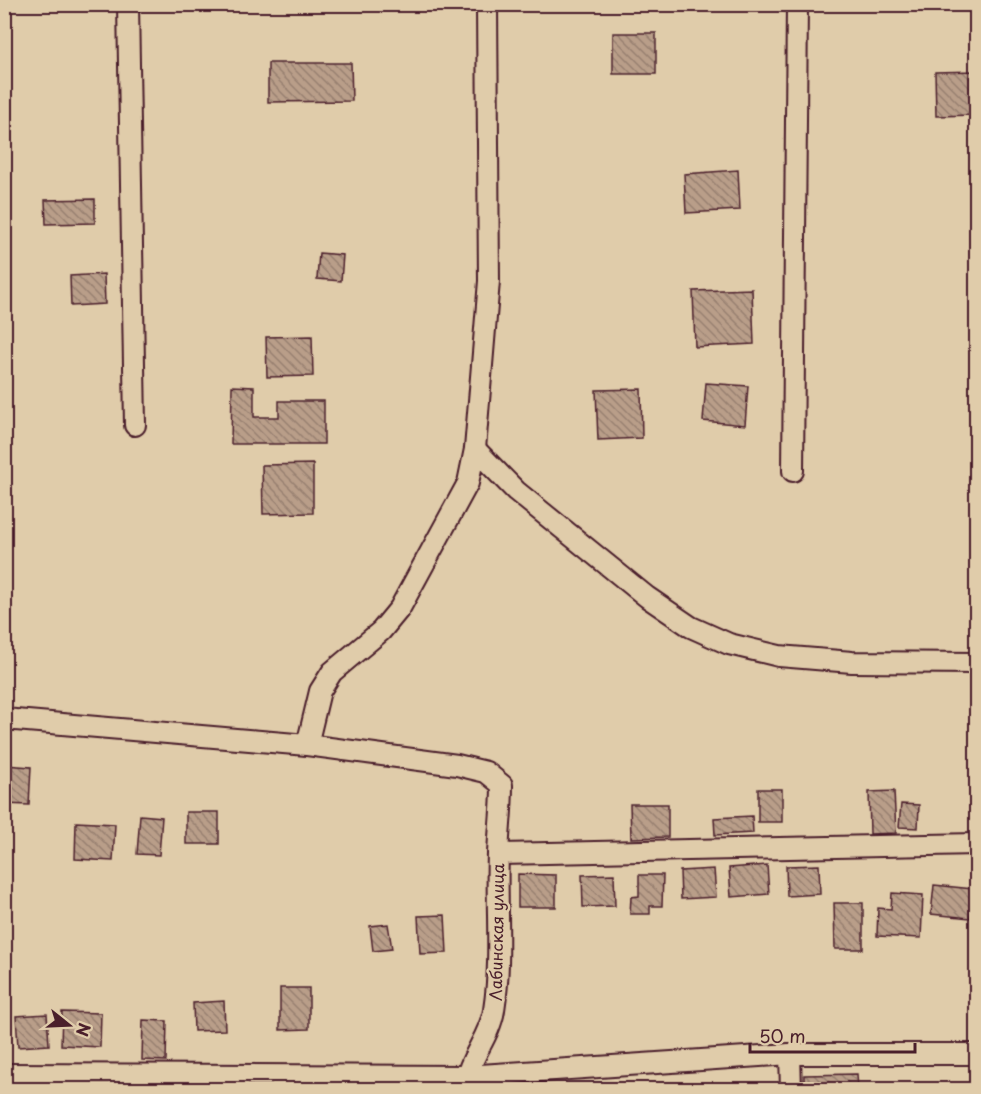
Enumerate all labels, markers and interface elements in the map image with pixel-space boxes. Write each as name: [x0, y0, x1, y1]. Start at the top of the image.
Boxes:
street label: Лабинская улица: [483, 863, 509, 1001]
north arrow: [39, 995, 99, 1055]
scale bar: [750, 1016, 915, 1054]
text: N: [71, 1020, 98, 1040]
text: 50 m: [759, 1022, 806, 1049]

